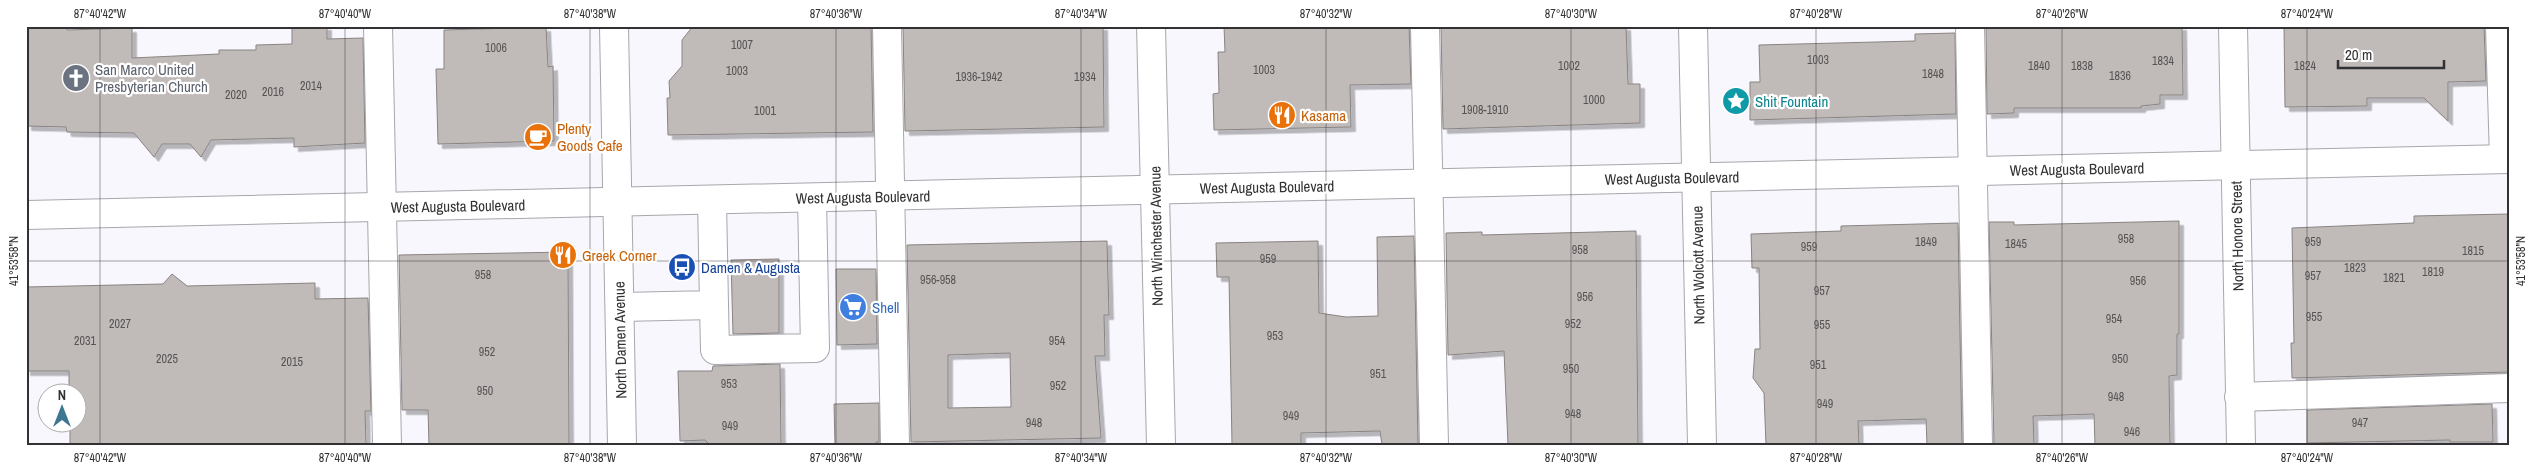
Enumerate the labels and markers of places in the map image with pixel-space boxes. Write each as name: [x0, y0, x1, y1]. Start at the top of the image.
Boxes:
place label: San Marco United Presbyterian Church: [95, 59, 208, 97]
church icon: San Marco United Presbyterian Church: [61, 63, 91, 93]
place icon: Shit Fountain: [1721, 86, 1751, 116]
place label: Shit Fountain: [1755, 91, 1828, 112]
restaurant icon: Kasama: [1267, 100, 1297, 130]
place label: Kasama: [1301, 105, 1346, 126]
place label: Plenty Goods Cafe: [557, 118, 623, 156]
cafe icon: Plenty Goods Cafe: [523, 122, 553, 152]
restaurant icon: Greek Corner: [548, 240, 578, 270]
place label: Greek Corner: [582, 245, 657, 266]
bus stop icon: Damen & Augusta: [667, 252, 697, 282]
place label: Damen & Augusta: [701, 257, 800, 278]
supermarket icon: Shell: [838, 292, 868, 322]
place label: Shell: [872, 297, 899, 318]

